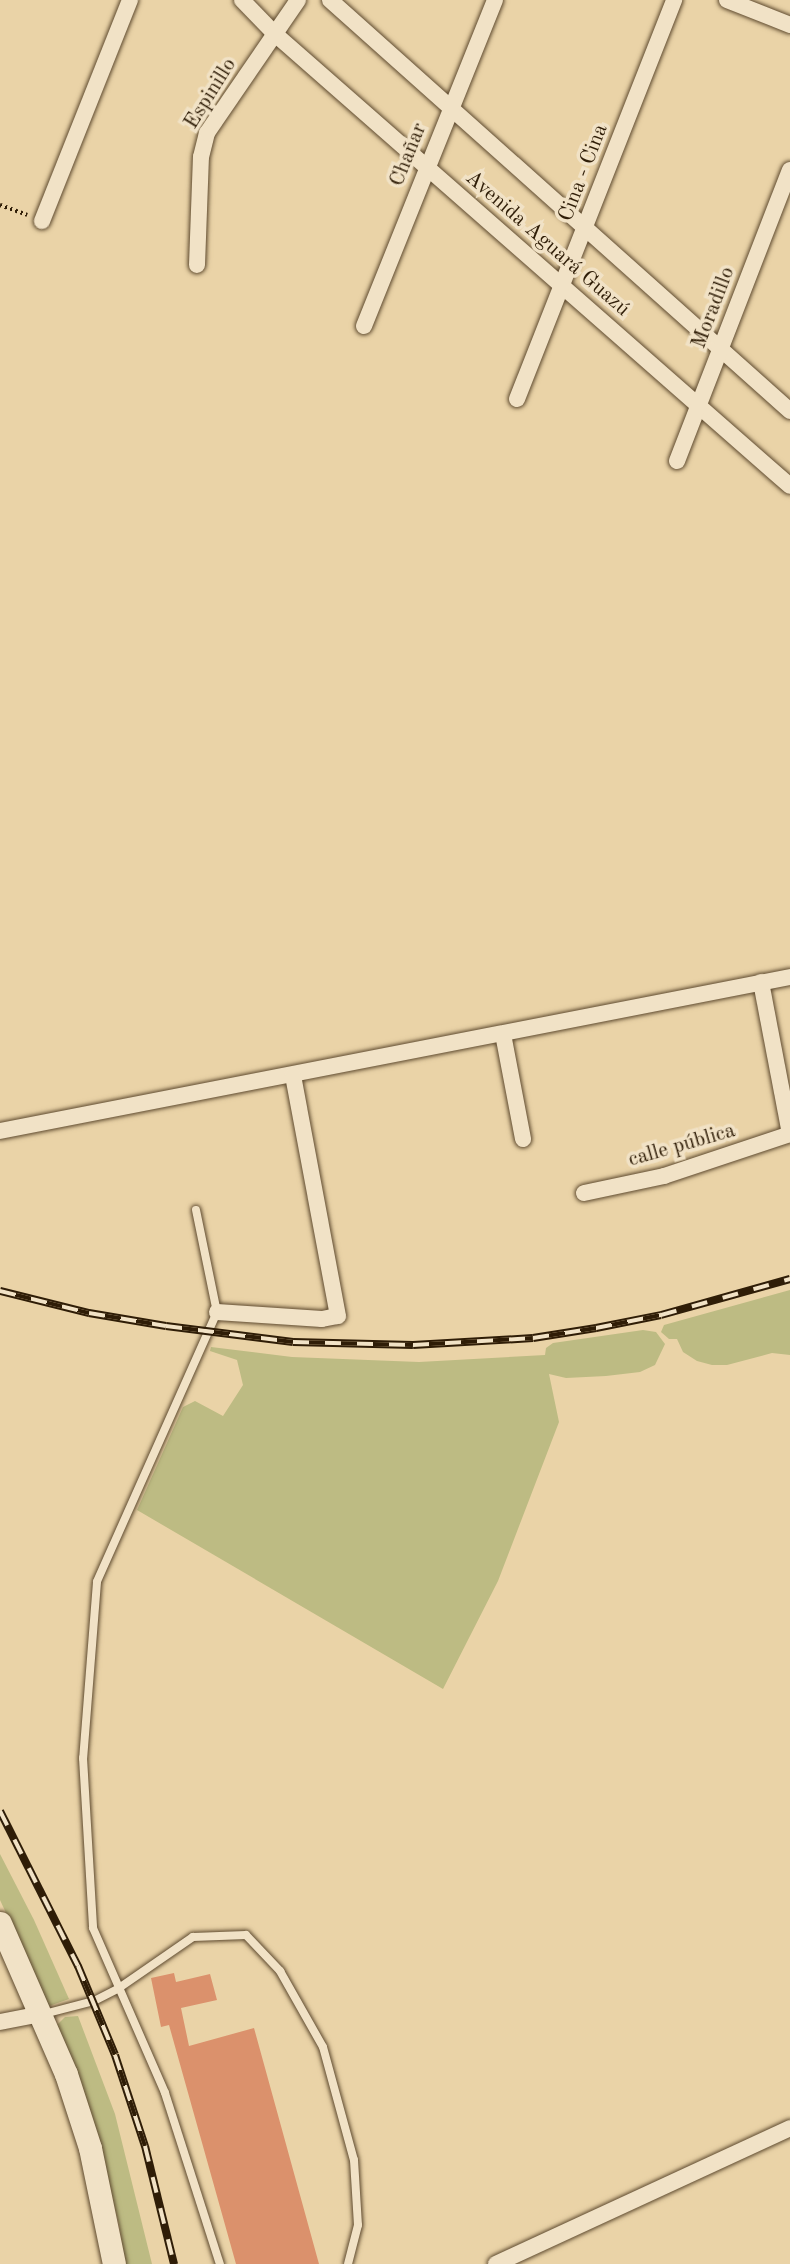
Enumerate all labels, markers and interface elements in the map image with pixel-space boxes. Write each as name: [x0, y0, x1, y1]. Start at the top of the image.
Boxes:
street label: Espinillo: [179, 54, 243, 134]
street label: Chañar: [385, 120, 433, 190]
street label: Cina - Cina: [554, 121, 614, 225]
street label: Avenida Aguará Guazú: [460, 166, 634, 322]
street label: Moradillo: [687, 264, 741, 352]
street label: calle pública: [626, 1119, 738, 1173]

